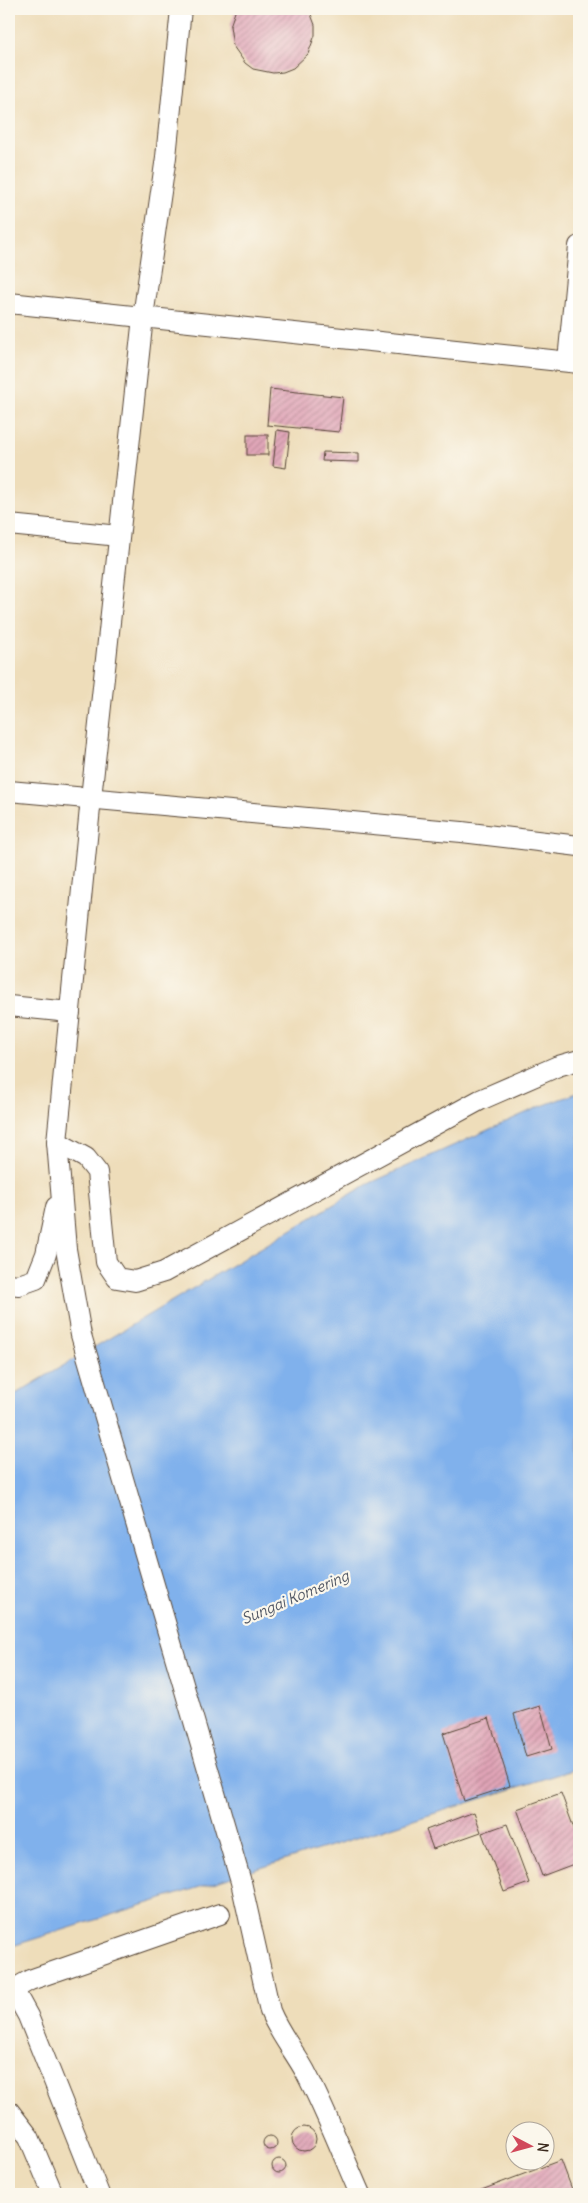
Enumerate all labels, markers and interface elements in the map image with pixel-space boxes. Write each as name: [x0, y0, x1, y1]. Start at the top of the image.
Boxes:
water label: Sungai Komering: [238, 1565, 353, 1628]
north arrow: [506, 2120, 556, 2170]
text: N: [533, 2142, 552, 2153]

